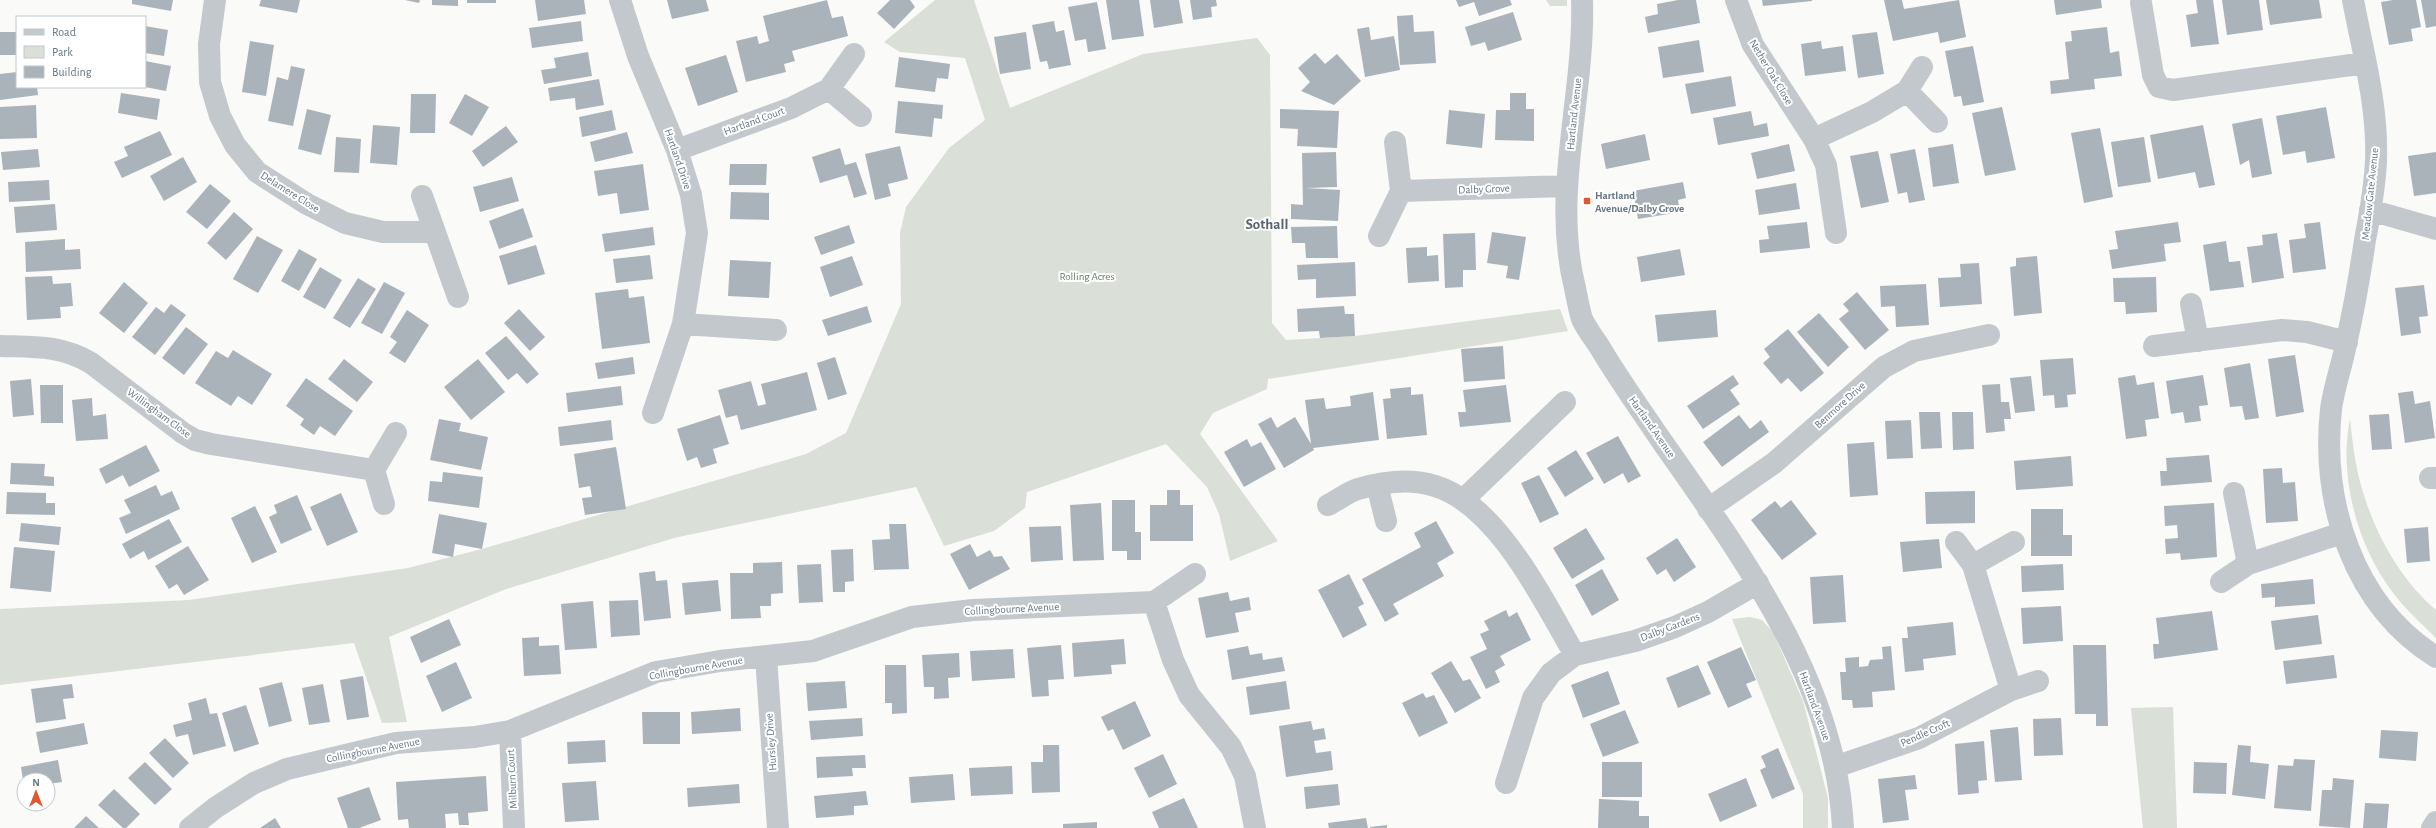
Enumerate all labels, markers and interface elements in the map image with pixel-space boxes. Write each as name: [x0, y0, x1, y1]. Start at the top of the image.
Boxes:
legend: [16, 16, 146, 88]
text: Road: [52, 26, 76, 38]
street label: Nether Oak Close: [1747, 37, 1795, 107]
text: Park: [52, 46, 73, 58]
text: Building: [52, 66, 92, 78]
street label: Hartland Avenue: [1565, 77, 1583, 151]
street label: Hartland Court: [722, 105, 786, 137]
street label: Hartland Drive: [663, 127, 693, 191]
street label: Meadow Gate Avenue: [2360, 147, 2380, 241]
street label: Delamere Close: [259, 170, 321, 214]
street label: Dalby Grove: [1458, 183, 1510, 195]
place label: Hartland Avenue/Dalby Grove: [1595, 190, 1684, 214]
marker: Hartland Avenue/Dalby Grove: [1582, 196, 1592, 206]
district label: Sothall: [1246, 217, 1288, 232]
park label: Rolling Acres: [1059, 271, 1115, 282]
street label: Benmore Drive: [1813, 380, 1867, 430]
street label: Willingham Close: [125, 386, 193, 440]
street label: Hartland Avenue: [1627, 394, 1677, 460]
street label: Collingbourne Avenue: [964, 601, 1060, 617]
street label: Dalby Gardens: [1639, 611, 1701, 643]
street label: Collingbourne Avenue: [648, 654, 744, 682]
street label: Hartland Avenue: [1797, 670, 1833, 742]
street label: Hursley Drive: [764, 713, 778, 771]
street label: Pendle Croft: [1899, 717, 1952, 749]
street label: Collingbourne Avenue: [325, 736, 421, 764]
street label: Milburn Court: [505, 748, 519, 809]
north arrow: [16, 772, 56, 812]
text: N: [32, 777, 40, 788]

